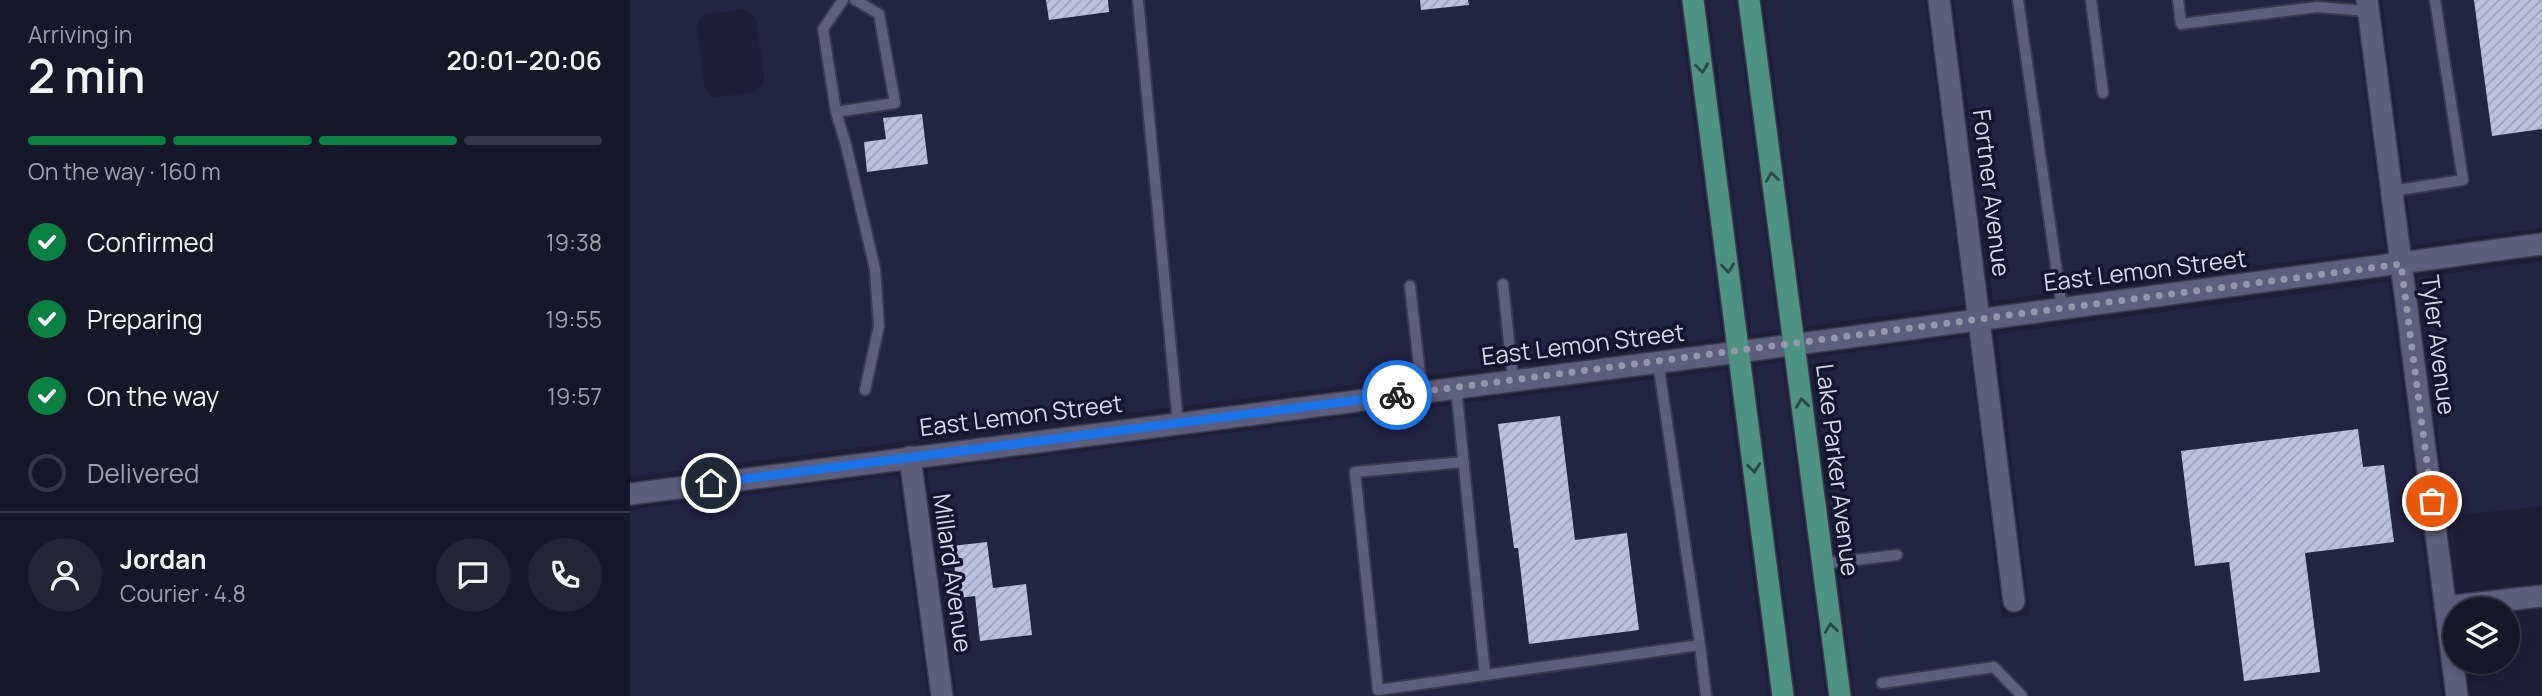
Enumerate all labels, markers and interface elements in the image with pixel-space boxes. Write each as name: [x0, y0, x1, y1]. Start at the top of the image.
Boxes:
text: Arriving in: [28, 18, 133, 50]
text: 20:01–20:06: [446, 42, 602, 78]
text: 2 min: [28, 44, 145, 107]
one-way arrow: [1694, 62, 1709, 74]
street label: Fortner Avenue: [1966, 107, 2019, 278]
text: On the way · 160 m: [28, 155, 221, 187]
one-way arrow: [1765, 171, 1780, 183]
icon: check: [28, 223, 66, 261]
text: Confirmed: [87, 224, 214, 260]
text: 19:38: [546, 226, 602, 258]
street label: East Lemon Street: [2042, 241, 2248, 298]
one-way arrow: [1720, 262, 1735, 274]
street label: Tyler Avenue: [2415, 273, 2464, 417]
icon: check: [28, 300, 66, 338]
text: Preparing: [87, 301, 203, 337]
text: 19:55: [545, 303, 602, 335]
street label: East Lemon Street: [1480, 315, 1686, 372]
courier: [1362, 360, 1432, 430]
street label: Lake Parker Avenue: [1809, 362, 1868, 578]
icon: bike: [1378, 376, 1416, 414]
icon: check: [28, 377, 66, 415]
text: On the way: [87, 378, 219, 414]
text: 19:57: [547, 380, 602, 412]
street label: East Lemon Street: [918, 386, 1124, 443]
one-way arrow: [1795, 397, 1810, 409]
pin: [681, 453, 741, 513]
text: Delivered: [87, 455, 199, 491]
one-way arrow: [1746, 462, 1761, 474]
icon: home: [692, 464, 730, 502]
pin: [2402, 471, 2462, 531]
icon: bag: [2413, 482, 2451, 520]
street label: Millard Avenue: [926, 491, 981, 654]
button: person: [28, 538, 102, 612]
button: chat: [436, 538, 510, 612]
button: phone: [528, 538, 602, 612]
text: Jordan: [120, 541, 206, 577]
text: Courier · 4.8: [120, 577, 246, 609]
map controls: [2443, 597, 2520, 674]
button: layers: [2443, 597, 2520, 674]
one-way arrow: [1824, 622, 1839, 634]

